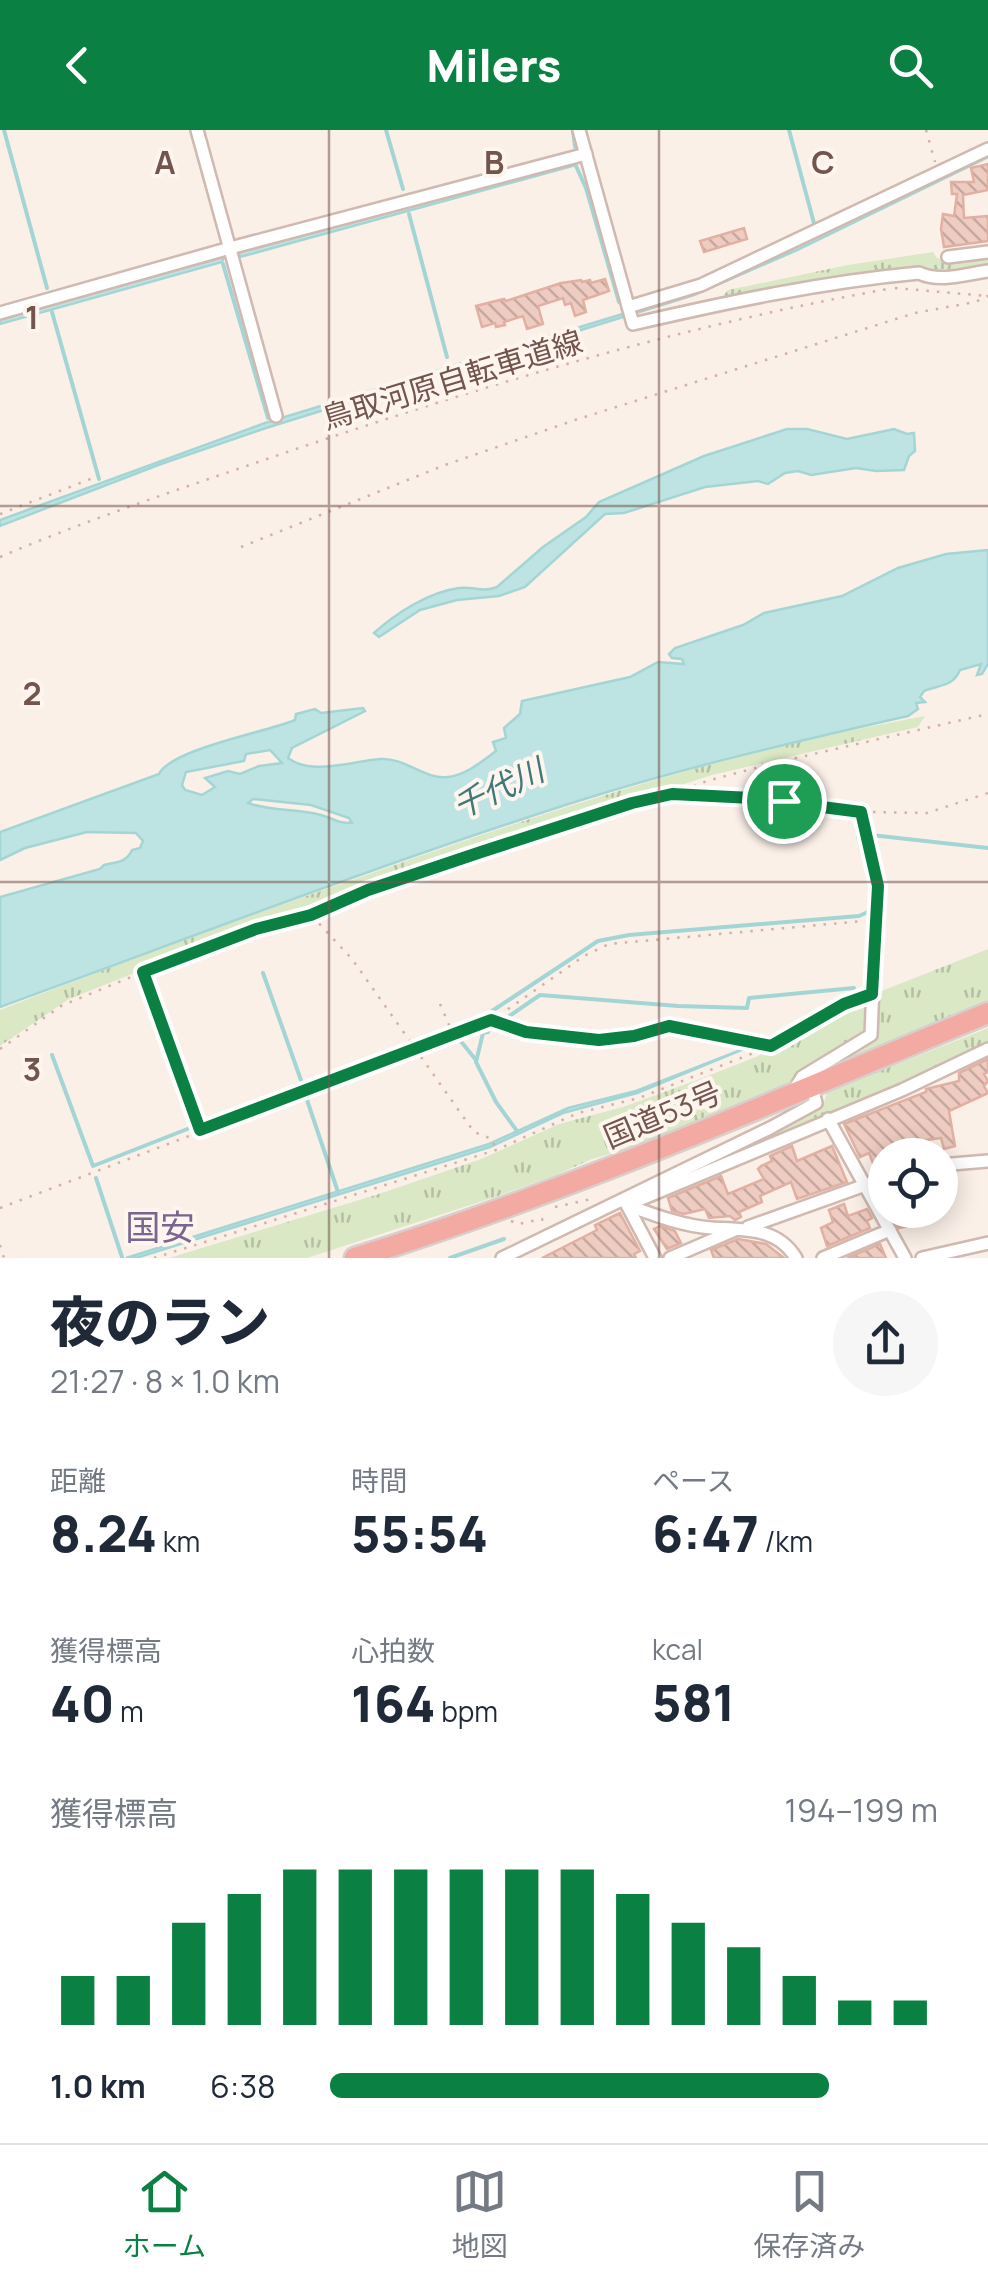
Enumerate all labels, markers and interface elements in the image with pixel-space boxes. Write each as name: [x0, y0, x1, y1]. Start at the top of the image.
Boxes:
text: Milers: [427, 34, 561, 96]
icon: back: [50, 38, 105, 93]
icon: search: [883, 38, 938, 93]
text: A: [154, 140, 176, 184]
text: B: [484, 140, 504, 184]
text: C: [811, 140, 835, 184]
text: 1: [25, 295, 39, 339]
street label: 鳥取河原自転車道線: [317, 320, 587, 438]
text: 2: [22, 671, 42, 715]
water label: 千代川: [445, 747, 554, 828]
pin: [742, 759, 827, 844]
icon: arrive: [757, 774, 812, 829]
text: 3: [23, 1047, 41, 1091]
street label: 国道53号: [597, 1071, 727, 1157]
map controls: [868, 1138, 958, 1228]
button: locate: [868, 1138, 958, 1228]
district label: 国安: [125, 1203, 195, 1251]
text: 夜のラン: [50, 1283, 270, 1359]
button: share: [833, 1291, 938, 1396]
text: 21:27 · 8 × 1.0 km: [50, 1359, 280, 1403]
text: 距離: [50, 1461, 106, 1499]
text: 時間: [351, 1461, 407, 1499]
text: ペース: [652, 1461, 735, 1499]
text: 8.24: [50, 1499, 157, 1567]
text: 55:54: [351, 1499, 488, 1567]
text: 6:47: [652, 1499, 759, 1567]
text: km: [157, 1522, 200, 1560]
text: /km: [759, 1522, 813, 1560]
text: kcal: [652, 1630, 703, 1668]
text: 獲得標高: [50, 1631, 162, 1669]
text: 心拍数: [351, 1631, 435, 1669]
text: 581: [652, 1668, 735, 1736]
text: 40: [50, 1669, 114, 1737]
text: 164: [351, 1669, 436, 1737]
text: m: [114, 1692, 144, 1730]
text: bpm: [436, 1692, 498, 1730]
text: 194–199 m: [784, 1788, 938, 1832]
text: 獲得標高: [50, 1791, 178, 1835]
text: 1.0 km: [50, 2064, 146, 2108]
text: 6:38: [210, 2064, 276, 2108]
tab: ホーム: [123, 2164, 206, 2264]
tab: 地図: [452, 2164, 508, 2264]
tab: 保存済み: [753, 2164, 865, 2264]

